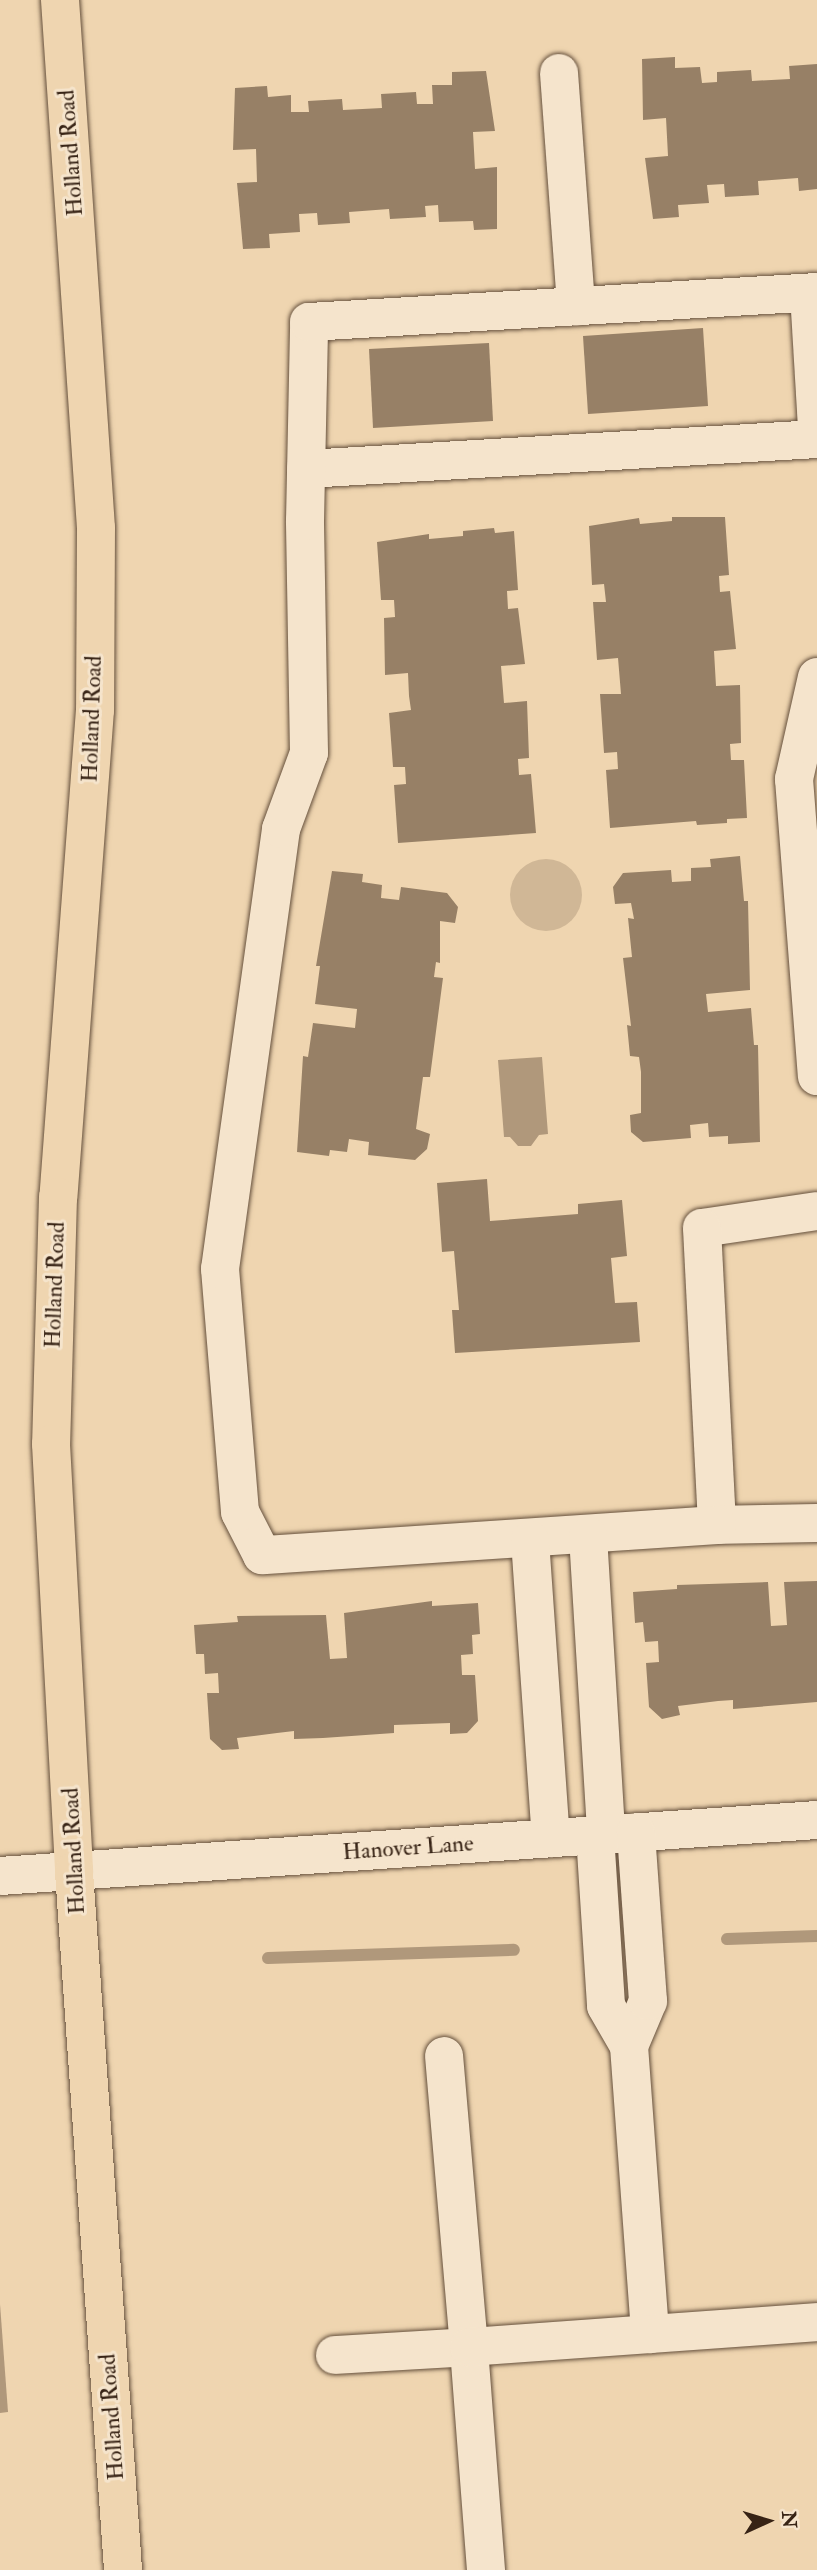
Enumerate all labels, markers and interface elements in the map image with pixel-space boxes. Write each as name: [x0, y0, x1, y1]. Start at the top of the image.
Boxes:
street label: Holland Road: [53, 89, 89, 217]
street label: Holland Road: [76, 655, 108, 783]
street label: Holland Road: [39, 1221, 71, 1349]
street label: Holland Road: [57, 1787, 91, 1915]
street label: Hanover Lane: [342, 1830, 474, 1866]
street label: Holland Road: [94, 2353, 130, 2481]
north arrow: [733, 2486, 803, 2556]
text: N: [776, 2510, 802, 2529]

